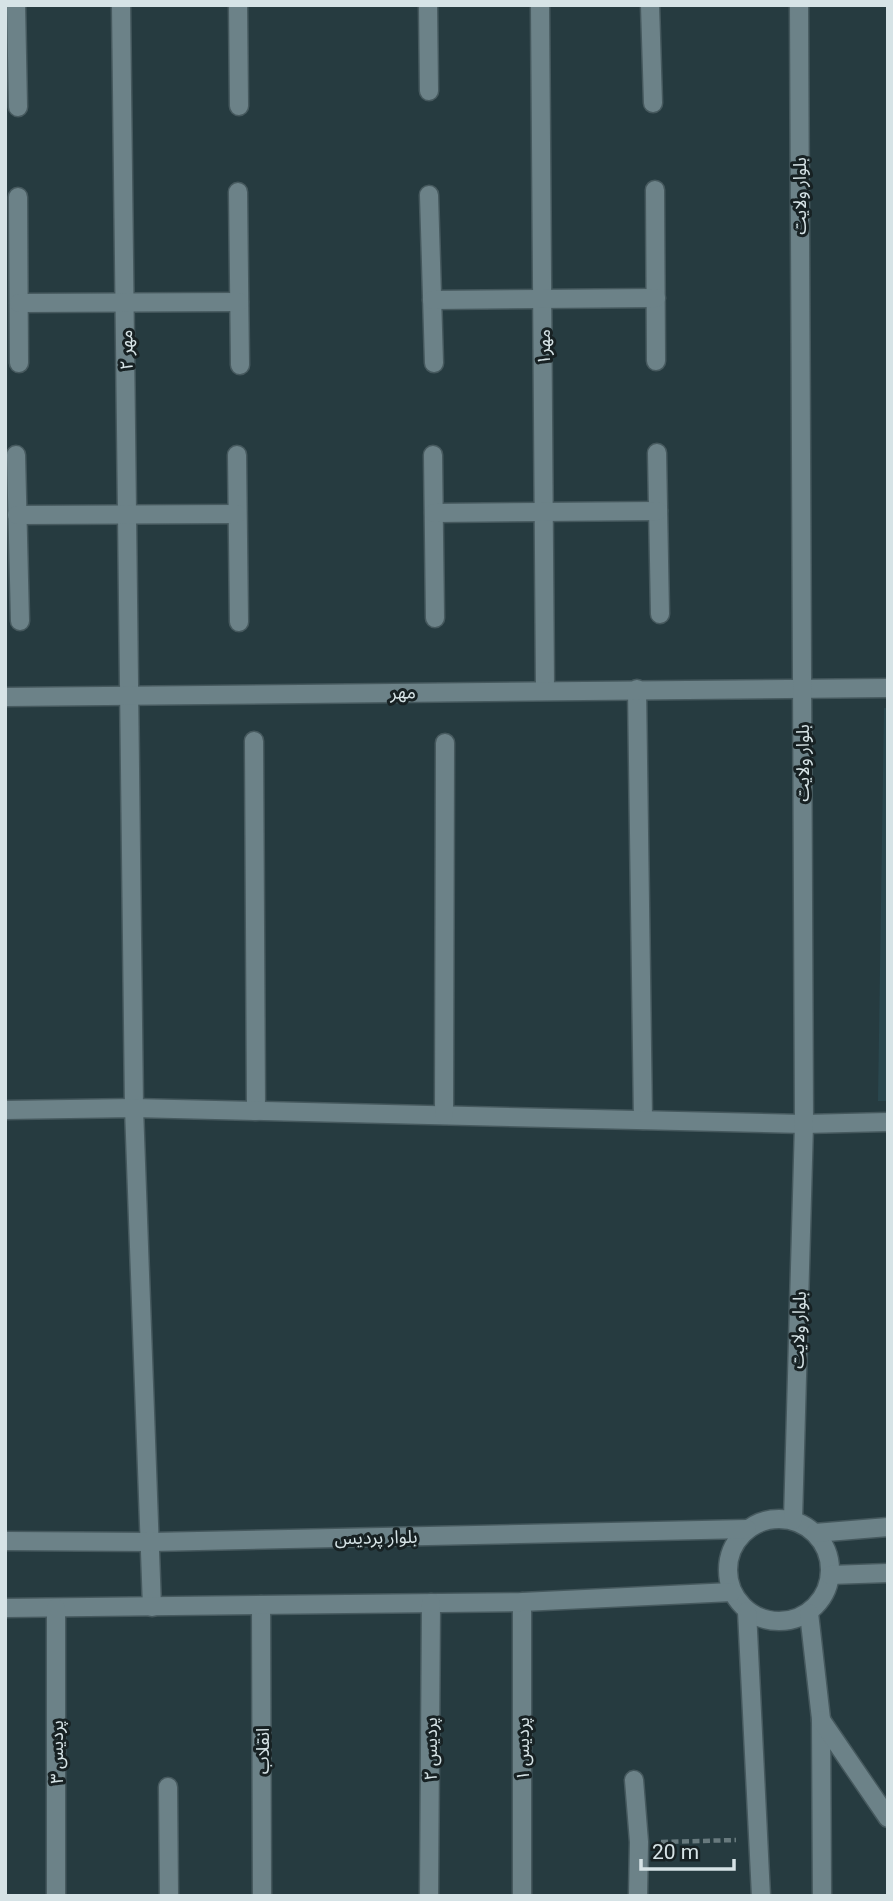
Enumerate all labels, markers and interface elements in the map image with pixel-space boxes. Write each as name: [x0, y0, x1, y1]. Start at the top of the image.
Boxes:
street label: بلوار ولایت: [789, 157, 811, 235]
street label: مهر۱: [533, 329, 555, 365]
street label: مهر ۲: [115, 330, 138, 370]
street label: مهر: [389, 681, 416, 704]
street label: بلوار ولایت: [792, 724, 814, 802]
street label: بلوار ولایت: [786, 1291, 811, 1369]
street label: بلوار پردیس: [334, 1526, 418, 1549]
street label: پردیس ۲: [420, 1717, 442, 1781]
street label: پردیس ۱: [512, 1717, 534, 1781]
street label: پردیس ۳: [46, 1720, 68, 1784]
street label: انقلاب: [252, 1728, 273, 1774]
scale bar: [641, 1828, 734, 1872]
text: 20 m: [652, 1840, 699, 1864]

